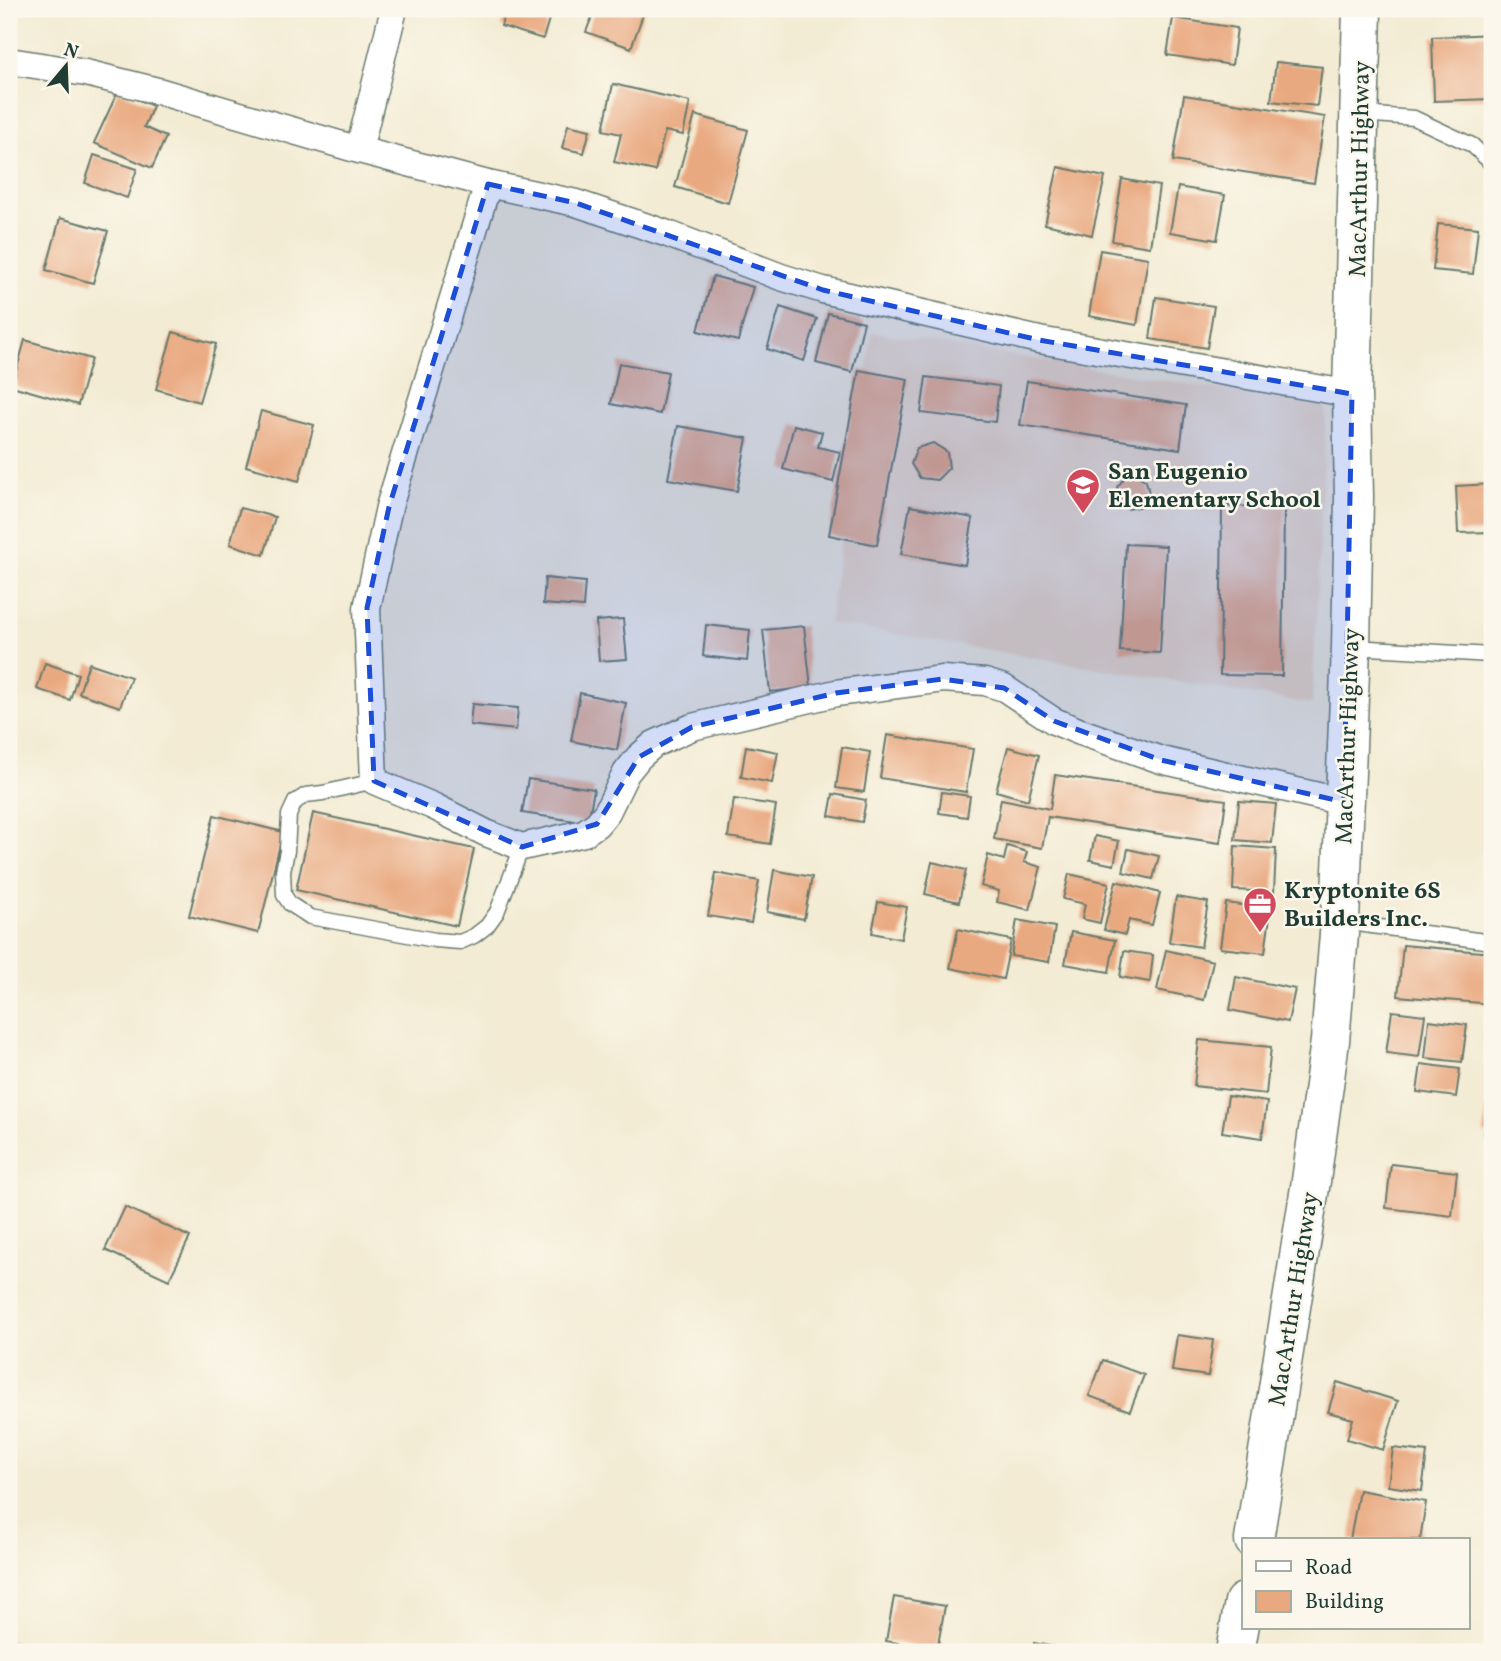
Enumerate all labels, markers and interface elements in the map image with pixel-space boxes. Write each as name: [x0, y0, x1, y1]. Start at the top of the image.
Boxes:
north arrow: [32, 32, 102, 102]
text: N: [60, 37, 82, 66]
street label: MacArthur Highway: [1342, 60, 1380, 278]
place label: San Eugenio Elementary School: [1108, 456, 1321, 518]
school or university icon: San Eugenio Elementary School: [1064, 466, 1102, 515]
street label: MacArthur Highway: [1328, 627, 1370, 845]
place label: Kryptonite 6S Builders Inc.: [1284, 875, 1441, 937]
office icon: Kryptonite 6S Builders Inc.: [1241, 885, 1279, 934]
street label: MacArthur Highway: [1261, 1190, 1329, 1409]
legend: [1242, 1538, 1470, 1630]
text: Road: [1305, 1554, 1352, 1583]
text: Building: [1305, 1588, 1384, 1617]

